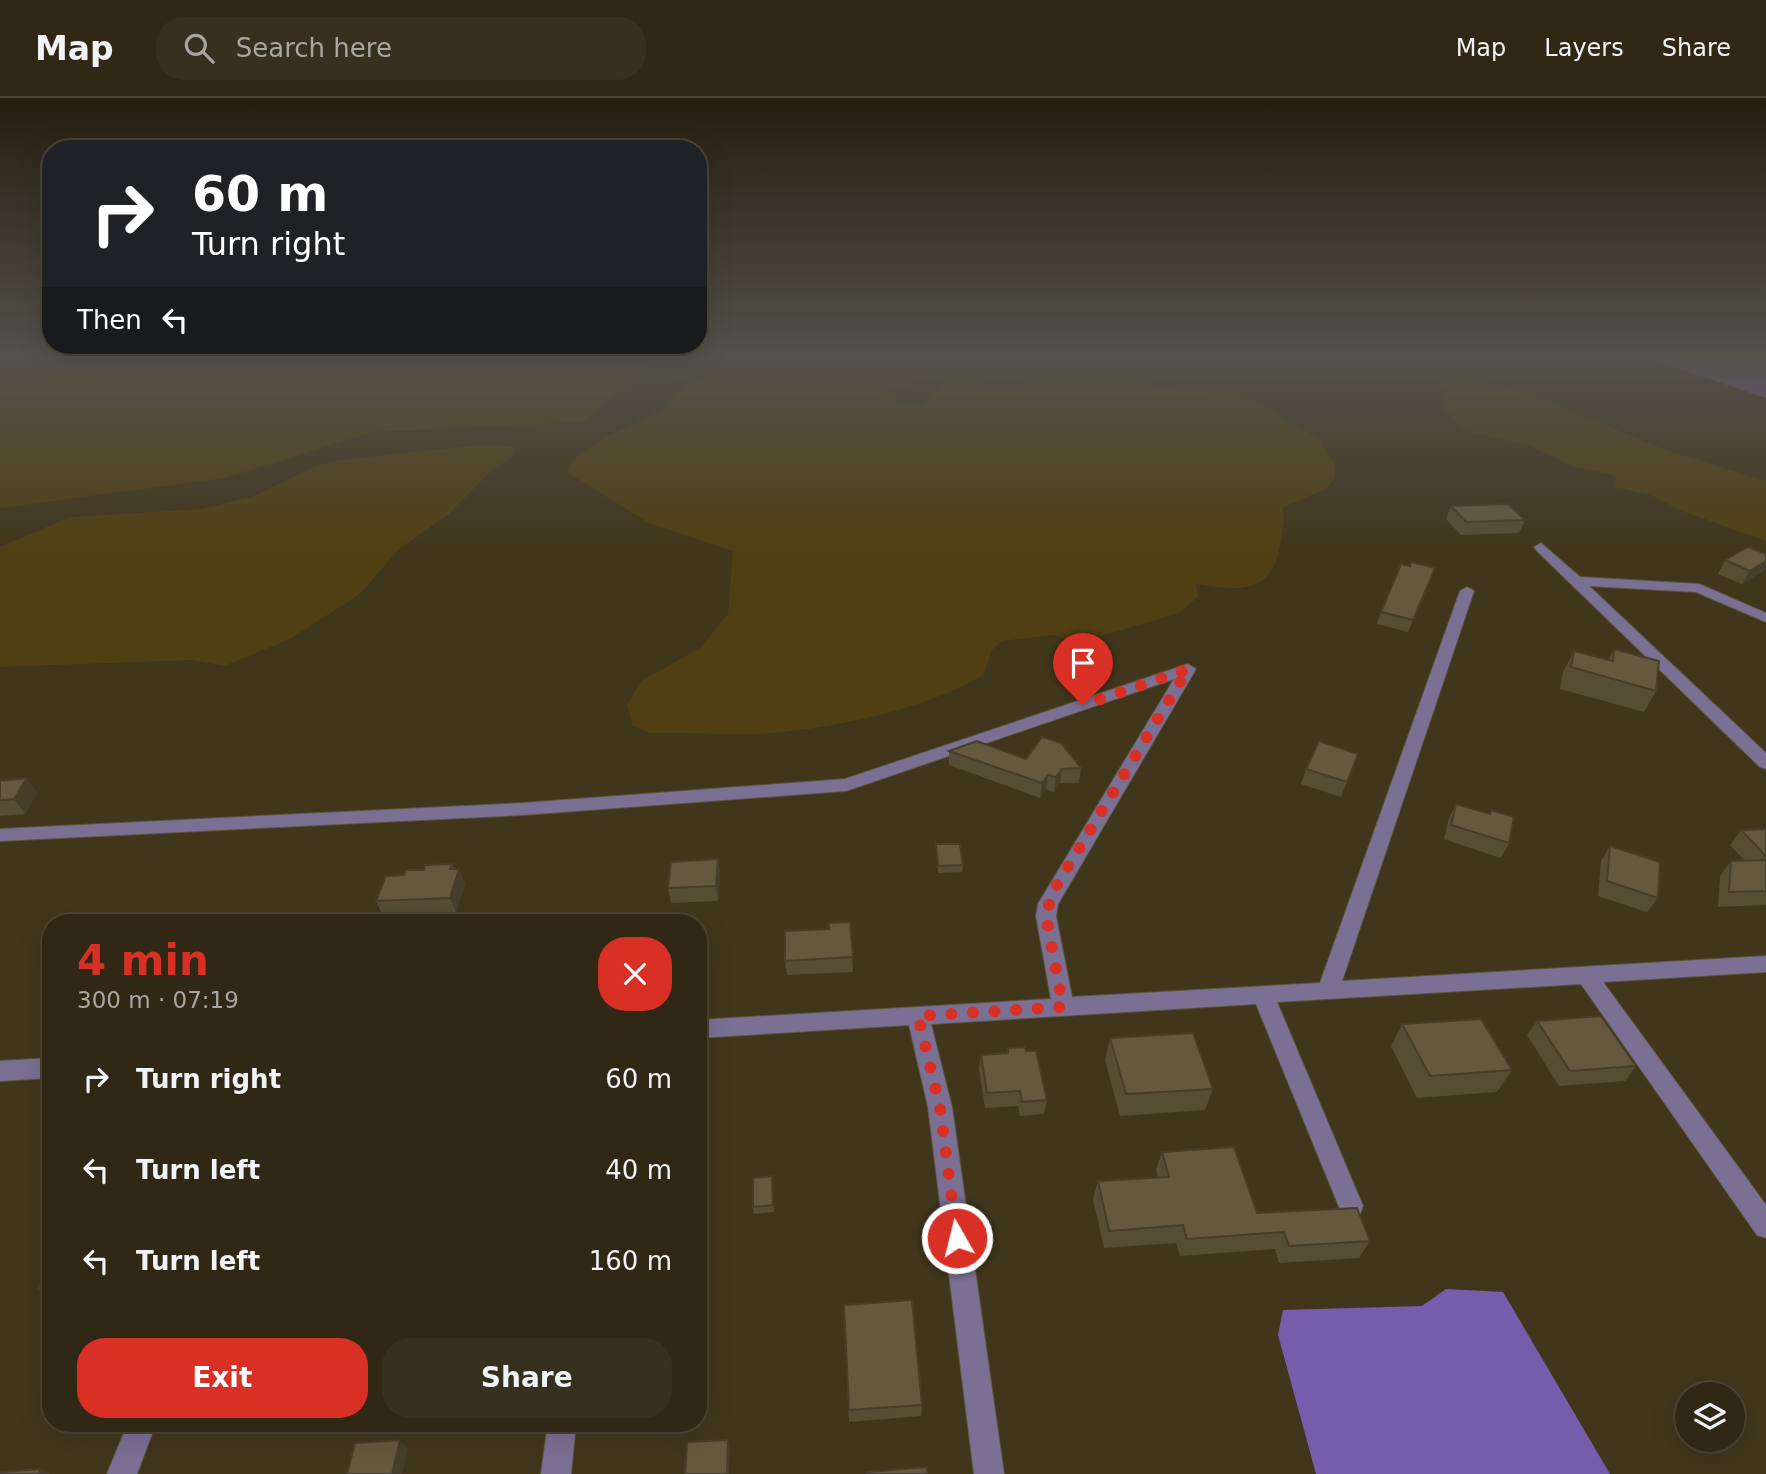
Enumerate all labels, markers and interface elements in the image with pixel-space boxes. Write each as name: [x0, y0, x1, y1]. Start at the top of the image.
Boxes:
search box: [156, 17, 646, 80]
text: Map: [35, 29, 114, 68]
icon: search: [180, 29, 218, 67]
text: Search here: [236, 33, 392, 63]
text: Map: [1456, 34, 1506, 62]
text: Layers: [1544, 34, 1624, 62]
text: Share: [1662, 34, 1731, 62]
text: 60 m: [192, 166, 328, 223]
icon: right: [77, 168, 168, 259]
text: Turn right: [192, 225, 345, 263]
icon: left: [156, 301, 194, 339]
text: Then: [77, 305, 142, 335]
pin: [1053, 633, 1113, 705]
icon: arrive: [1064, 644, 1102, 682]
text: 4 min: [77, 936, 209, 985]
button: close: [598, 937, 672, 1011]
text: 300 m · 07:19: [77, 987, 239, 1013]
icon: right: [77, 1060, 115, 1098]
text: Turn right: [136, 1064, 281, 1094]
text: 60 m: [605, 1064, 672, 1094]
icon: left: [77, 1151, 115, 1189]
text: Turn left: [136, 1155, 260, 1185]
text: 40 m: [605, 1155, 672, 1185]
position arrow: [920, 1201, 994, 1275]
icon: left: [77, 1242, 115, 1280]
text: Turn left: [136, 1246, 260, 1276]
text: 160 m: [589, 1246, 672, 1276]
button: Exit: [77, 1338, 368, 1418]
button: Share: [382, 1338, 672, 1418]
map controls: [1675, 1382, 1745, 1452]
button: layers: [1675, 1382, 1745, 1452]

